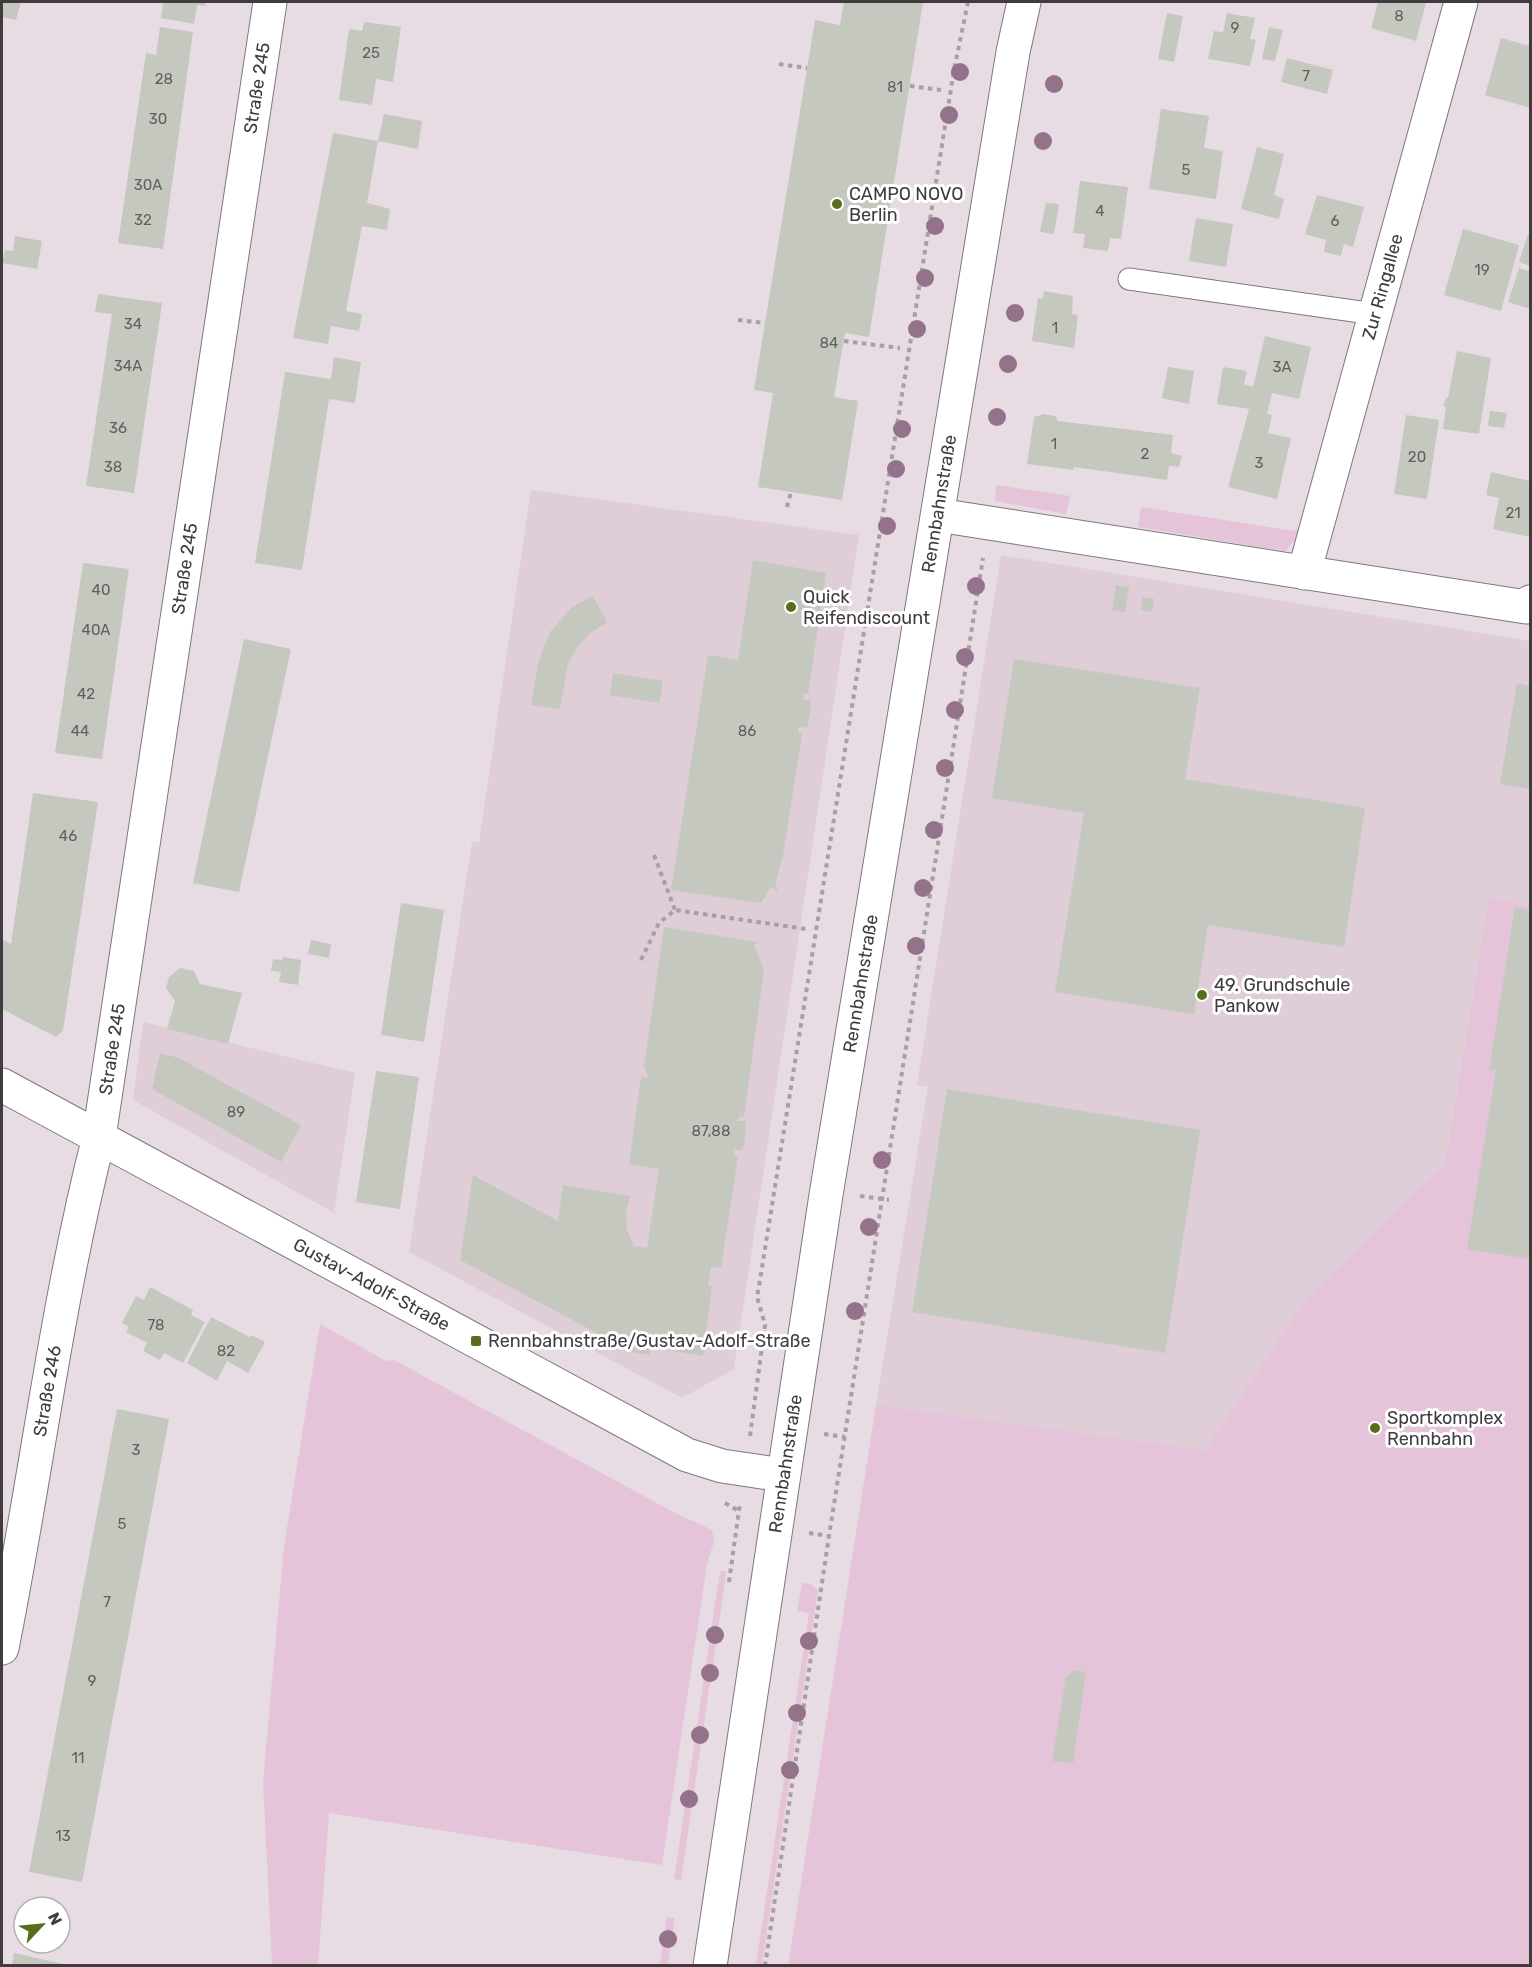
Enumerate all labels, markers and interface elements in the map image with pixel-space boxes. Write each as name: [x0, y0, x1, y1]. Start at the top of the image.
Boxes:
house number: 8: [1394, 7, 1404, 25]
house number: 9: [1231, 19, 1240, 37]
street label: Straße 245: [239, 41, 275, 135]
house number: 25: [362, 44, 380, 62]
house number: 7: [1302, 67, 1310, 85]
house number: 28: [155, 70, 173, 88]
house number: 81: [887, 78, 903, 96]
house number: 30: [149, 110, 167, 128]
house number: 5: [1182, 161, 1191, 179]
house number: 30A: [134, 176, 162, 194]
place label: CAMPO NOVO Berlin: [849, 183, 963, 226]
marker: CAMPO NOVO Berlin: [830, 197, 844, 211]
house number: 4: [1095, 202, 1105, 220]
house number: 32: [134, 211, 152, 229]
house number: 6: [1330, 212, 1340, 230]
street label: Zur Ringallee: [1358, 231, 1408, 342]
house number: 19: [1474, 261, 1490, 279]
house number: 34: [124, 315, 142, 333]
house number: 1: [1052, 319, 1058, 337]
house number: 84: [820, 334, 838, 352]
house number: 34A: [114, 357, 142, 375]
house number: 3A: [1272, 358, 1292, 376]
house number: 36: [109, 419, 127, 437]
street label: Rennbahnstraße: [917, 433, 961, 575]
house number: 1: [1051, 435, 1057, 453]
house number: 2: [1141, 445, 1150, 463]
house number: 20: [1408, 448, 1426, 466]
house number: 3: [1254, 454, 1264, 472]
house number: 38: [104, 458, 122, 476]
house number: 21: [1505, 504, 1521, 522]
street label: Straße 245: [167, 521, 202, 616]
house number: 40: [92, 581, 110, 599]
place label: Quick Reifendiscount: [803, 586, 930, 629]
marker: Quick Reifendiscount: [784, 600, 798, 614]
house number: 40A: [82, 621, 110, 639]
house number: 42: [77, 685, 95, 703]
house number: 44: [71, 722, 89, 740]
house number: 86: [738, 722, 756, 740]
house number: 46: [59, 827, 77, 845]
street label: Rennbahnstraße: [838, 913, 883, 1054]
place label: 49. Grundschule Pankow: [1214, 974, 1350, 1017]
marker: 49. Grundschule Pankow: [1195, 988, 1209, 1002]
street label: Straße 245: [94, 1002, 130, 1097]
house number: 89: [227, 1103, 245, 1121]
house number: 87,88: [692, 1122, 730, 1140]
street label: Gustav-Adolf-Straße: [289, 1233, 454, 1336]
house number: 78: [147, 1316, 165, 1334]
place label: Rennbahnstraße/Gustav-Adolf-Straße: [488, 1330, 810, 1352]
marker: Rennbahnstraße/Gustav-Adolf-Straße: [469, 1334, 483, 1348]
house number: 82: [217, 1342, 235, 1360]
street label: Straße 246: [29, 1343, 66, 1438]
street label: Rennbahnstraße: [764, 1393, 807, 1534]
place label: Sportkomplex Rennbahn: [1387, 1407, 1503, 1450]
marker: Sportkomplex Rennbahn: [1368, 1421, 1382, 1435]
house number: 3: [131, 1441, 141, 1459]
house number: 5: [118, 1515, 127, 1533]
house number: 7: [103, 1593, 111, 1611]
house number: 9: [88, 1672, 97, 1690]
house number: 11: [72, 1749, 84, 1767]
house number: 13: [55, 1827, 71, 1845]
north arrow: [12, 1895, 72, 1955]
text: N: [44, 1909, 66, 1928]

